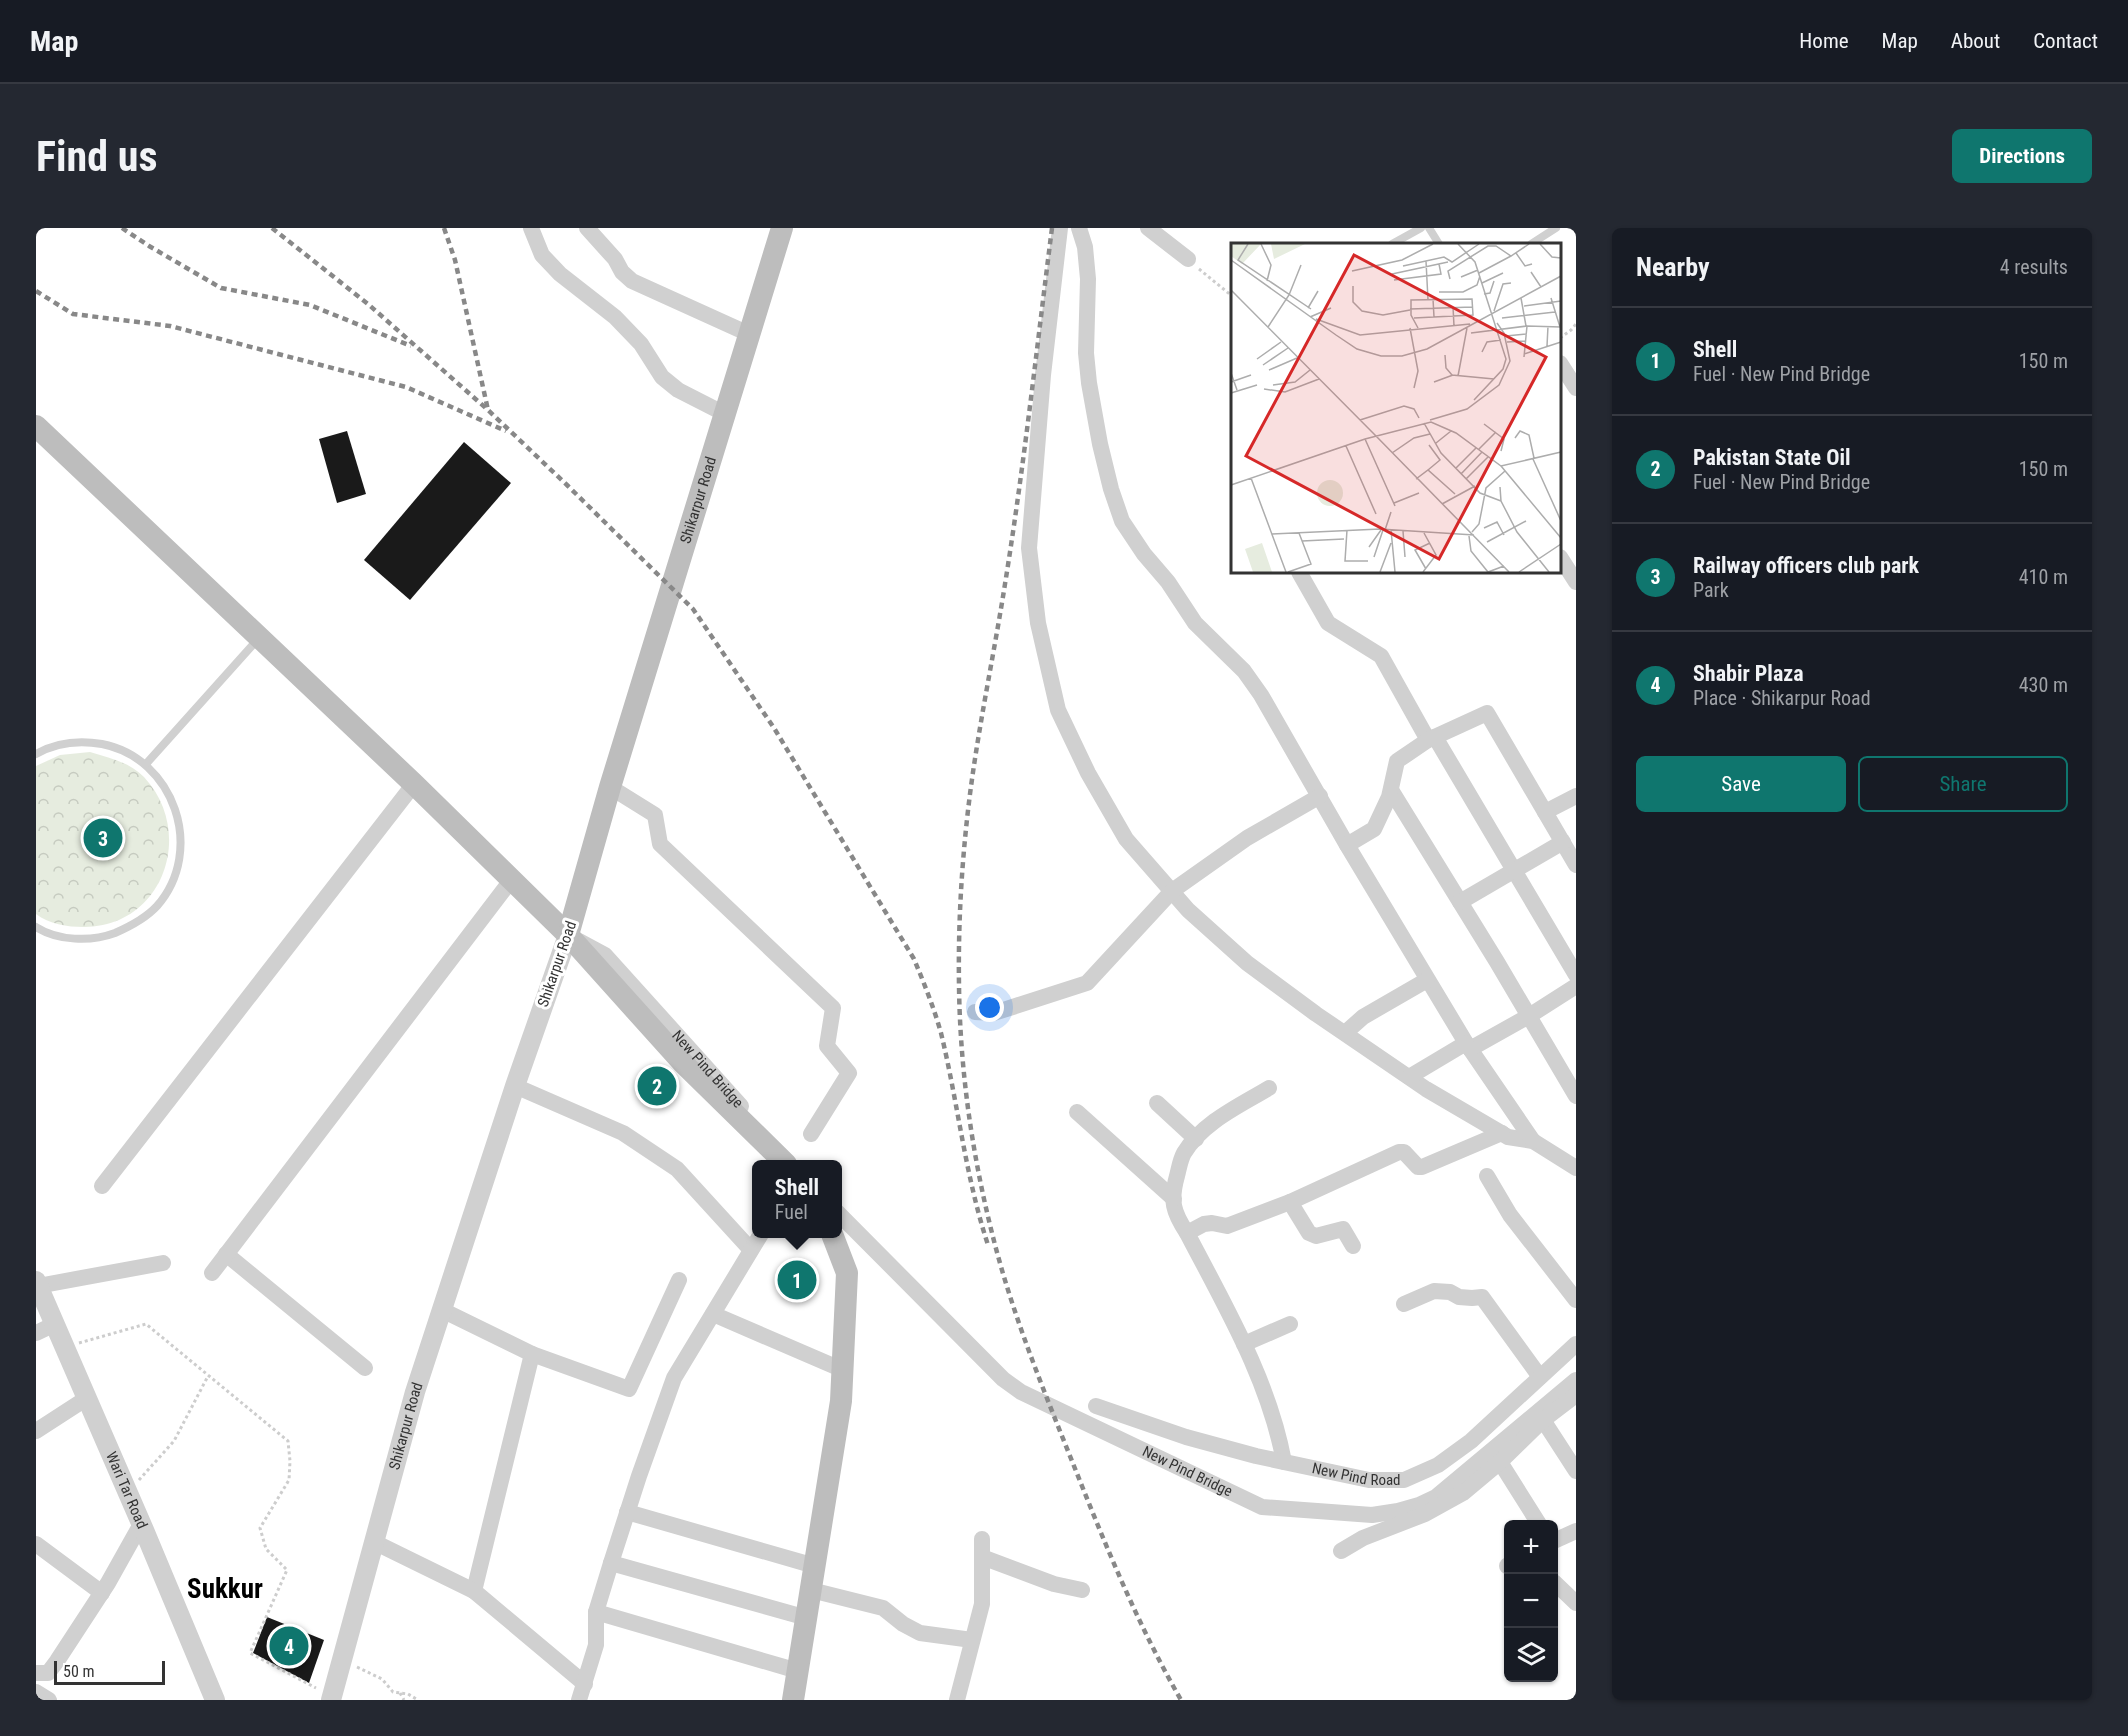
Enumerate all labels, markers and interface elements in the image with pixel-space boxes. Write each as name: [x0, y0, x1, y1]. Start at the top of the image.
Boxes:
text: Map: [30, 25, 78, 58]
text: Home: [1799, 29, 1849, 53]
text: Map: [1882, 29, 1918, 53]
text: About: [1951, 29, 2000, 53]
text: Contact: [2033, 29, 2098, 53]
button: Directions: [1952, 129, 2092, 183]
text: Find us: [36, 132, 157, 181]
inset map: [1231, 243, 1561, 573]
text: Nearby: [1636, 252, 1710, 282]
text: 4 results: [2000, 255, 2068, 279]
text: Shell: [1693, 337, 1737, 362]
text: 1: [1650, 349, 1661, 373]
text: 150 m: [2019, 349, 2068, 373]
text: Fuel · New Pind Bridge: [1693, 362, 1870, 386]
text: Pakistan State Oil: [1693, 445, 1851, 470]
street label: Shikarpur Road: [676, 455, 720, 546]
text: 2: [1650, 457, 1661, 481]
text: 150 m: [2019, 457, 2068, 481]
text: Fuel · New Pind Bridge: [1693, 470, 1870, 494]
text: Railway officers club park: [1693, 553, 1919, 578]
text: 3: [1650, 565, 1661, 589]
text: 410 m: [2019, 565, 2068, 589]
text: Park: [1693, 578, 1729, 602]
text: Shabir Plaza: [1693, 661, 1804, 686]
text: 4: [1650, 673, 1661, 697]
text: 430 m: [2019, 673, 2068, 697]
text: Place · Shikarpur Road: [1693, 686, 1871, 710]
button: Save: [1636, 756, 1846, 812]
button: Share: [1858, 756, 2068, 812]
pin: 3: [84, 816, 122, 860]
street label: Shikarpur Road: [534, 919, 580, 1009]
your location: [975, 993, 1004, 1022]
street label: New Pind Bridge: [668, 1027, 747, 1111]
pin: 2: [638, 1064, 676, 1108]
popup: [752, 1160, 842, 1238]
text: Shell: [775, 1175, 819, 1200]
text: Fuel: [775, 1200, 808, 1224]
pin: 1: [778, 1258, 816, 1302]
street label: Shikarpur Road: [385, 1380, 427, 1472]
street label: New Pind Bridge: [1139, 1442, 1235, 1501]
street label: Wari Tar Road: [102, 1449, 151, 1531]
street label: New Pind Road: [1310, 1459, 1401, 1489]
map controls: [1504, 1520, 1558, 1682]
button: +: [1504, 1520, 1558, 1574]
district label: Sukkur: [187, 1573, 263, 1605]
button: −: [1504, 1574, 1558, 1628]
pin: 4: [270, 1624, 308, 1668]
button: layers: [1504, 1628, 1558, 1682]
scale bar: [54, 1658, 165, 1686]
text: 50 m: [63, 1662, 95, 1681]

